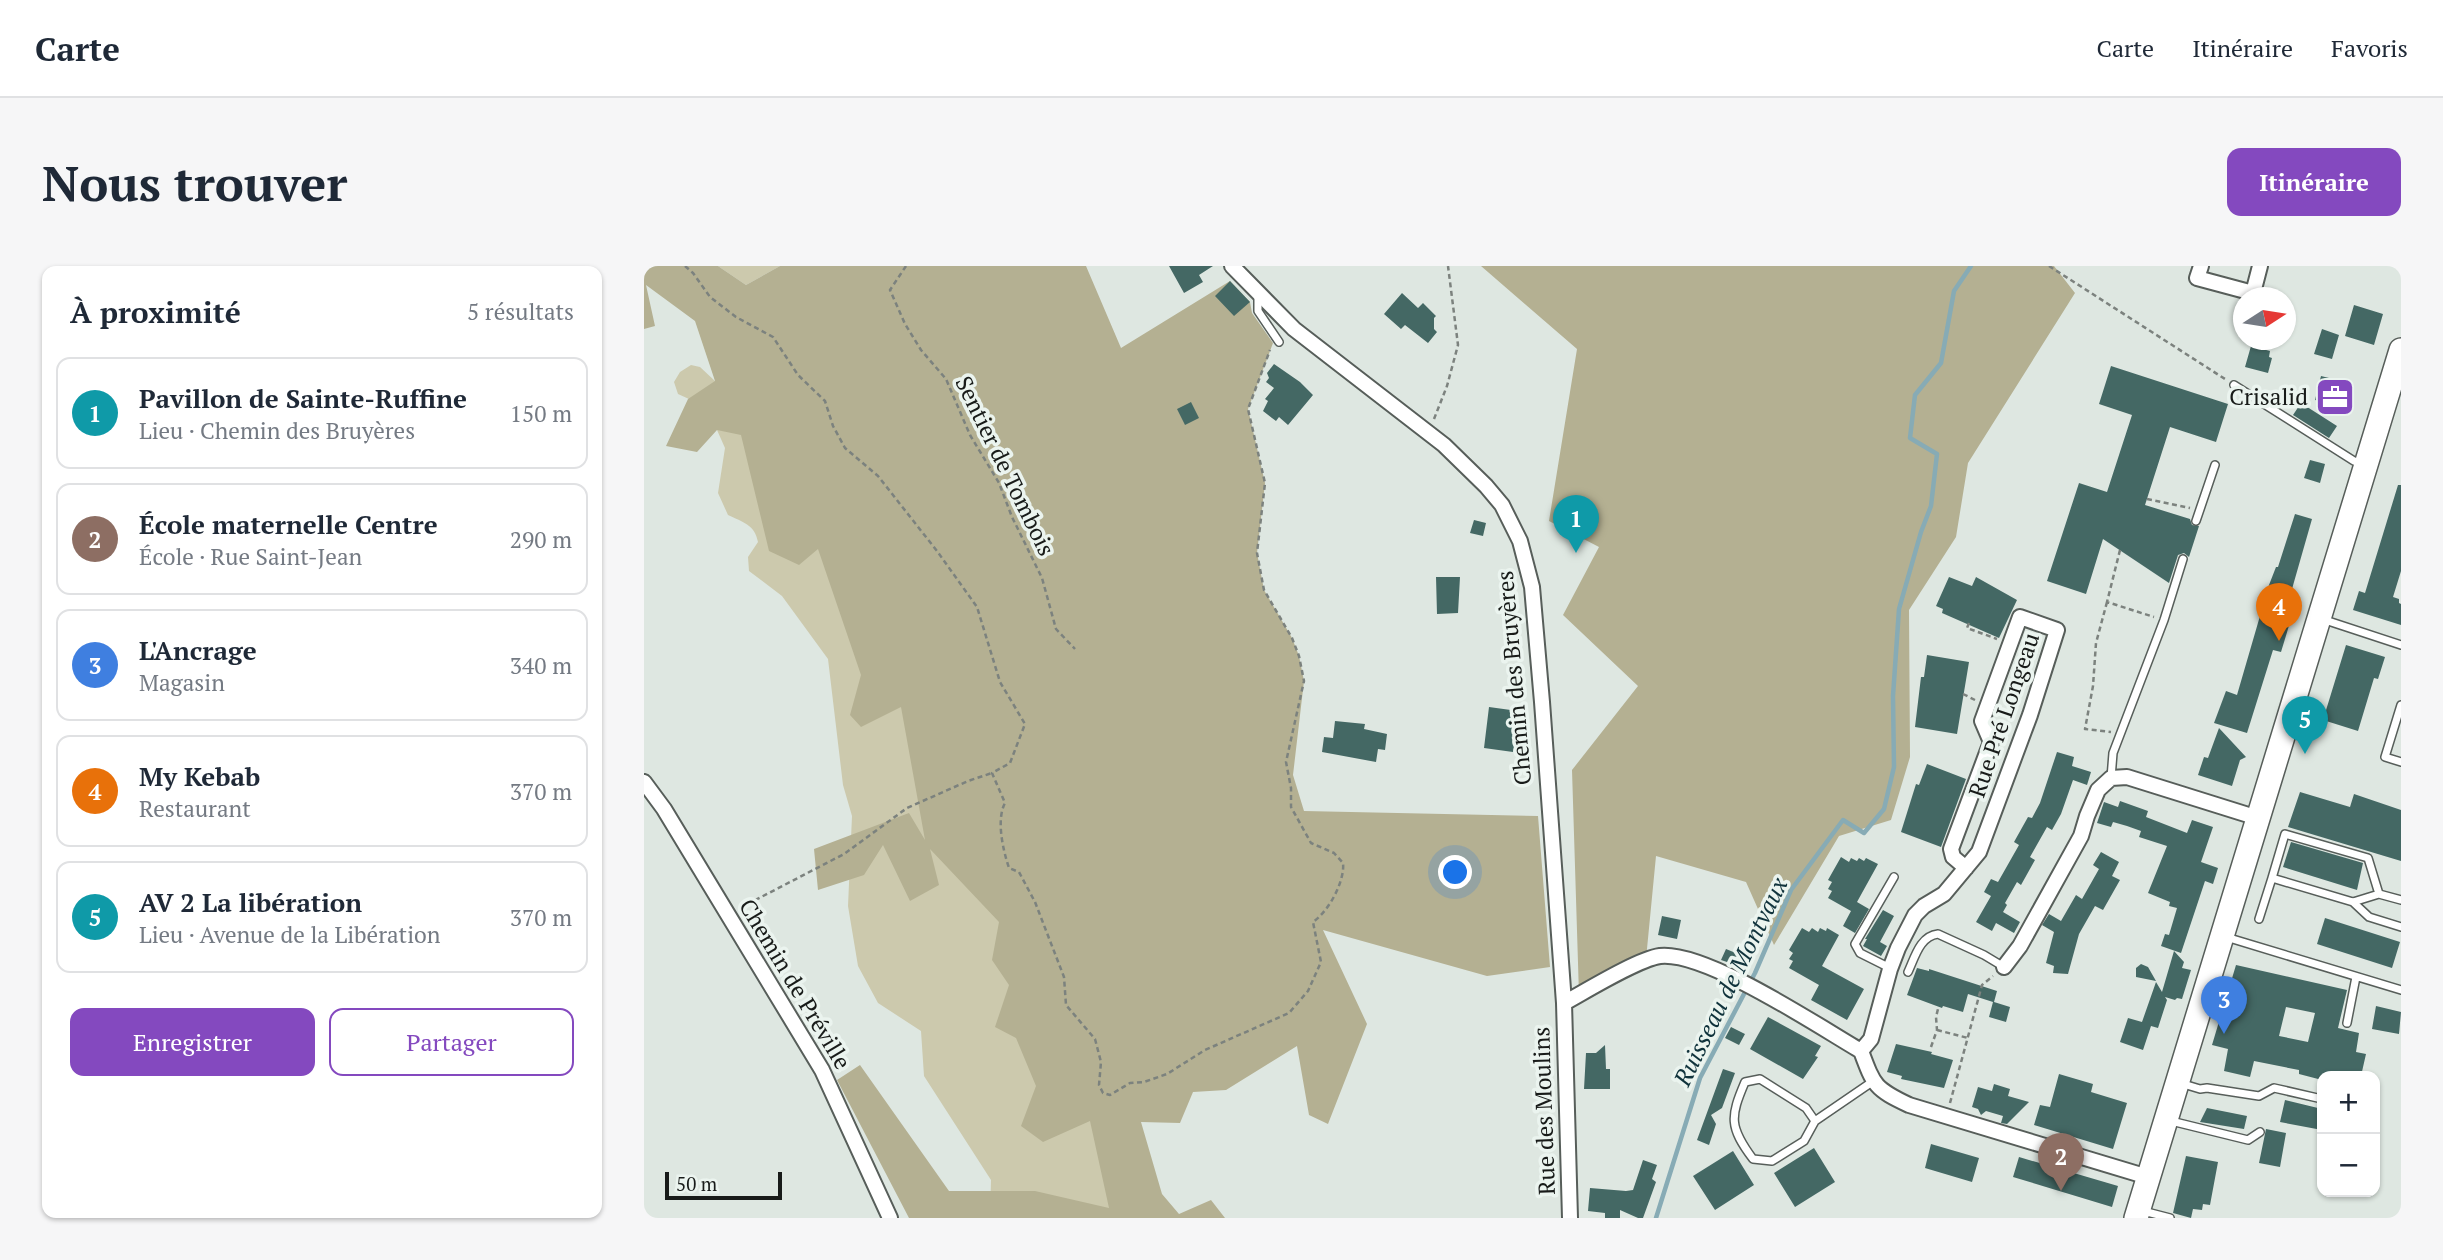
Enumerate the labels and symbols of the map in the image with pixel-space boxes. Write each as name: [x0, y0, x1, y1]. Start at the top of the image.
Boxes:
north arrow: [2233, 287, 2296, 350]
street label: Sentier de Tombois: [948, 371, 1062, 561]
office icon: Crisalid: [2314, 376, 2356, 418]
place label: Crisalid: [2229, 381, 2308, 412]
pin: 1: [1553, 495, 1599, 553]
street label: Chemin des Bruyères: [1489, 570, 1538, 787]
pin: 4: [2256, 583, 2302, 641]
street label: Rue Pré Longeau: [1961, 628, 2046, 801]
pin: 5: [2282, 696, 2328, 754]
your location: [1438, 855, 1472, 889]
water label: Ruisseau de Montvaux: [1665, 871, 1795, 1092]
street label: Chemin de Préville: [732, 893, 859, 1075]
pin: 3: [2201, 976, 2247, 1034]
street label: Rue des Moulins: [1525, 1026, 1562, 1196]
pin: 2: [2038, 1133, 2084, 1191]
scale bar: [665, 1169, 782, 1201]

